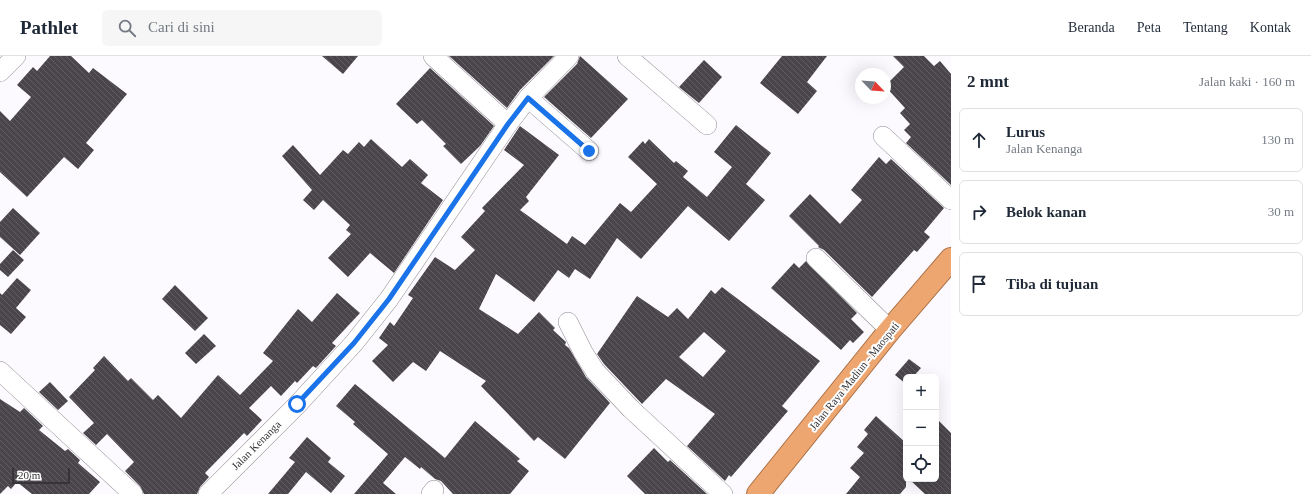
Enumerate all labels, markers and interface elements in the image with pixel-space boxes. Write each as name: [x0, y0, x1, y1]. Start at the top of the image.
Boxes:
search box: [102, 10, 382, 46]
text: Pathlet: [20, 17, 78, 38]
icon: search: [116, 17, 138, 39]
text: Cari di sini: [148, 19, 215, 35]
text: Beranda: [1068, 20, 1115, 35]
text: Peta: [1137, 20, 1161, 35]
text: Tentang: [1183, 20, 1228, 35]
text: Kontak: [1250, 20, 1291, 35]
north arrow: [855, 68, 891, 104]
text: 2 mnt: [967, 72, 1009, 91]
text: Jalan kaki · 160 m: [1199, 74, 1295, 89]
text: Lurus: [1006, 124, 1045, 140]
icon: ahead: [968, 129, 990, 151]
text: 130 m: [1261, 132, 1294, 147]
text: Jalan Kenanga: [1006, 141, 1082, 156]
route end: [580, 142, 598, 160]
icon: right: [968, 201, 990, 223]
text: Belok kanan: [1006, 204, 1086, 220]
text: 30 m: [1268, 204, 1294, 219]
icon: arrive: [968, 273, 990, 295]
text: Tiba di tujuan: [1006, 276, 1098, 292]
street label: Jalan Raya Madiun - Maospati: [807, 320, 901, 432]
map controls: [903, 374, 939, 482]
button: +: [903, 374, 939, 410]
route start: [288, 395, 306, 413]
button: −: [903, 410, 939, 446]
street label: Jalan Kenanga: [229, 418, 283, 472]
button: locate: [903, 446, 939, 482]
scale bar: [12, 466, 70, 485]
text: 20 m: [18, 469, 40, 481]

